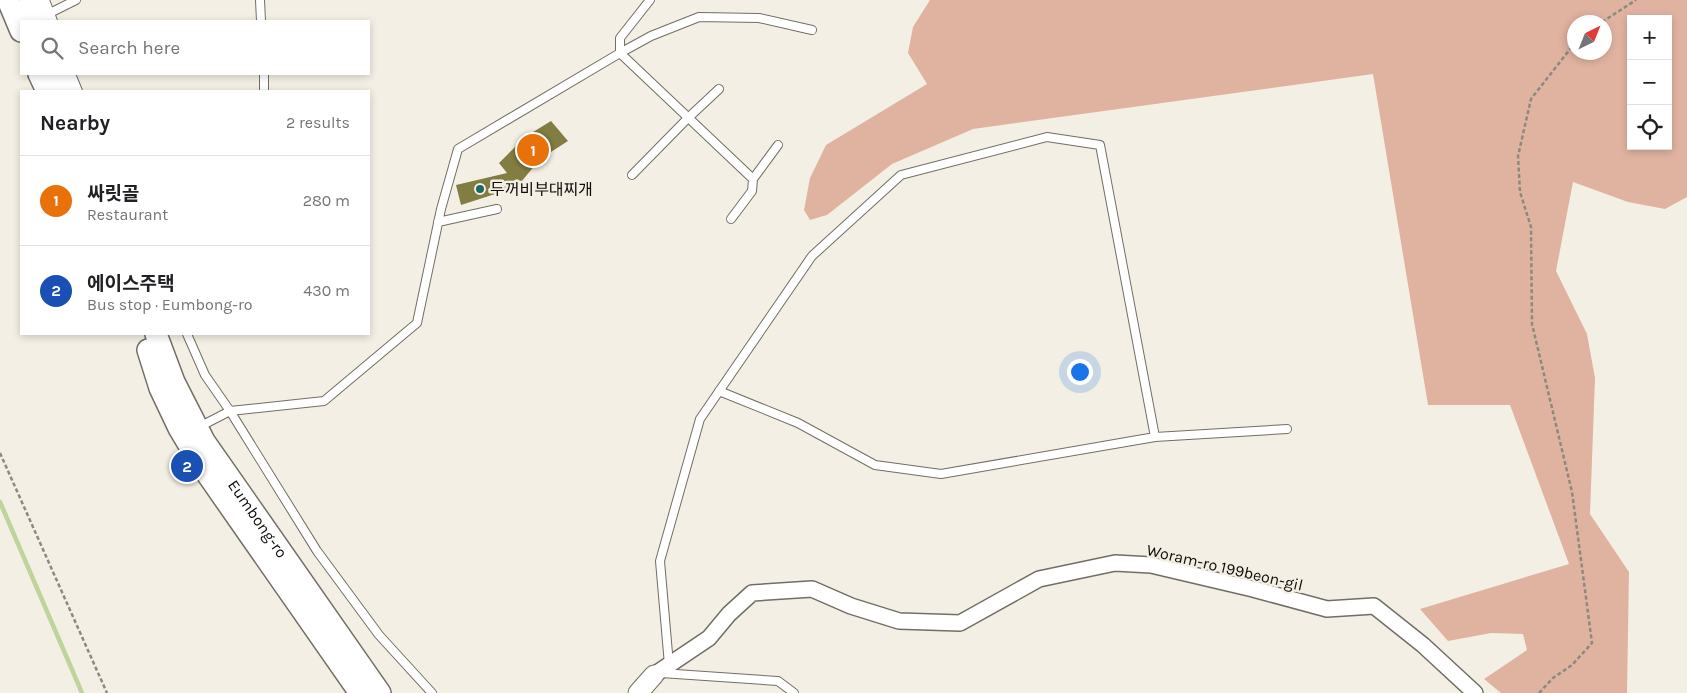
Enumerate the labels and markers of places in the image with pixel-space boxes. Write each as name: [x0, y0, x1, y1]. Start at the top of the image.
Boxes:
pin: 1: [517, 131, 549, 169]
place label: 두꺼비부대찌개: [490, 180, 593, 199]
marker: 두꺼비부대찌개: [474, 183, 486, 195]
pin: 2: [171, 447, 203, 485]

